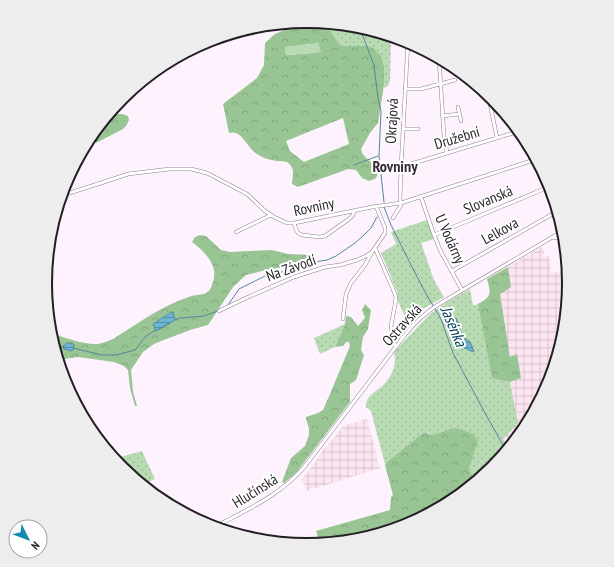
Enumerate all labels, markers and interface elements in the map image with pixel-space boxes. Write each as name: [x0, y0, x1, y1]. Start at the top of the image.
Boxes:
street label: Okrajová: [381, 98, 402, 144]
street label: Družební: [432, 121, 482, 153]
district label: Rovniny: [372, 156, 418, 176]
street label: Slovanská: [460, 181, 515, 218]
street label: Rovniny: [292, 193, 336, 220]
street label: U Vodárny: [431, 211, 470, 267]
street label: Lelkova: [478, 213, 521, 248]
street label: Na Závodí: [263, 250, 319, 285]
street label: Ostravská: [378, 300, 426, 350]
water label: Jasénka: [436, 302, 472, 351]
street label: Hlučínská: [228, 469, 281, 512]
north arrow: [8, 519, 48, 559]
text: N: [28, 539, 43, 553]

